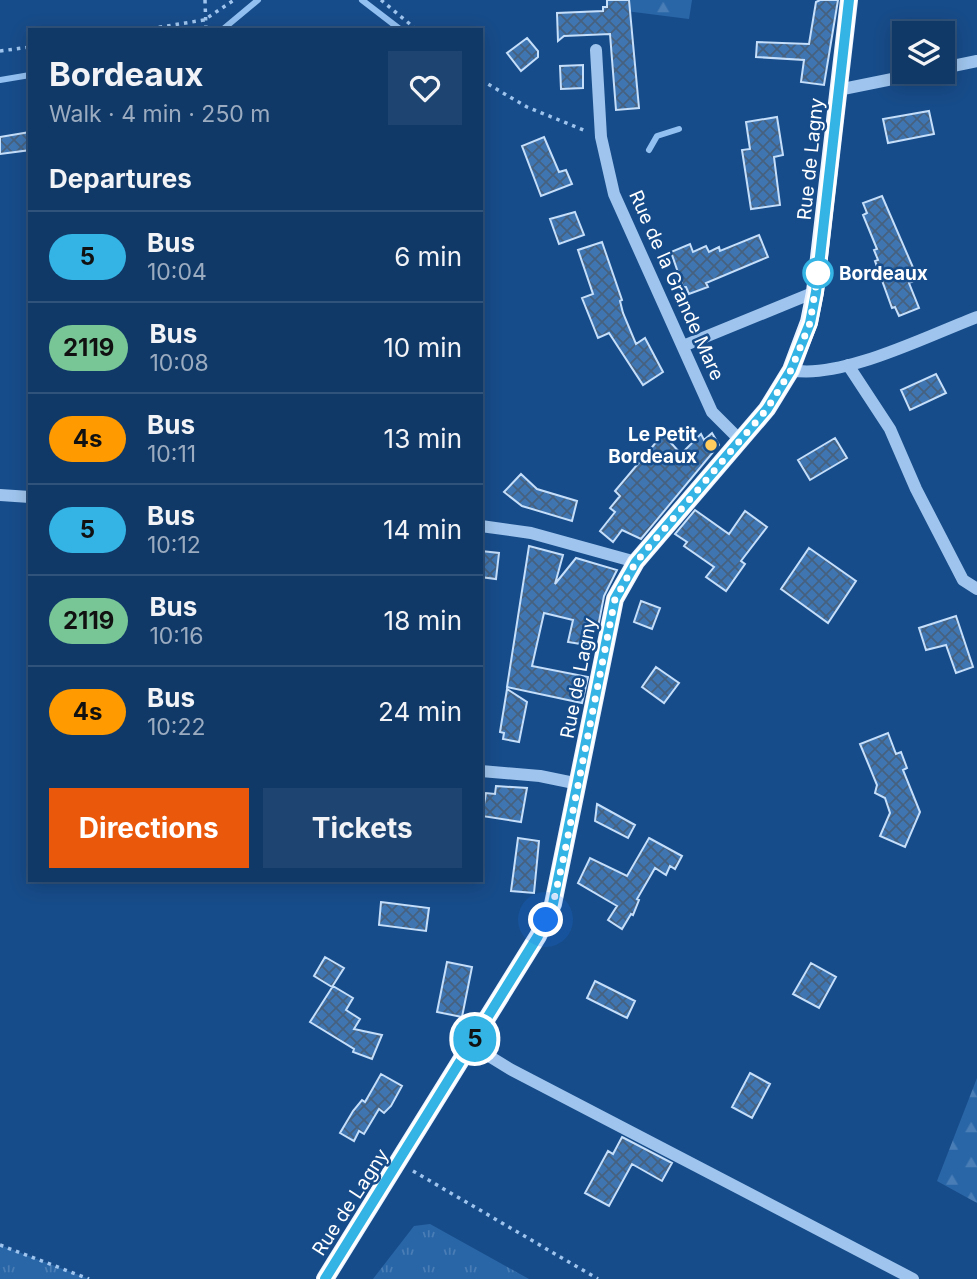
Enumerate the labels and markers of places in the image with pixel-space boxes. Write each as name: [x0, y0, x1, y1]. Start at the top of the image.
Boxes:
marker: Bordeaux: [803, 258, 833, 288]
place label: Bordeaux: [839, 262, 928, 285]
place label: Le Petit Bordeaux: [608, 423, 697, 468]
marker: Le Petit Bordeaux: [703, 437, 719, 453]

